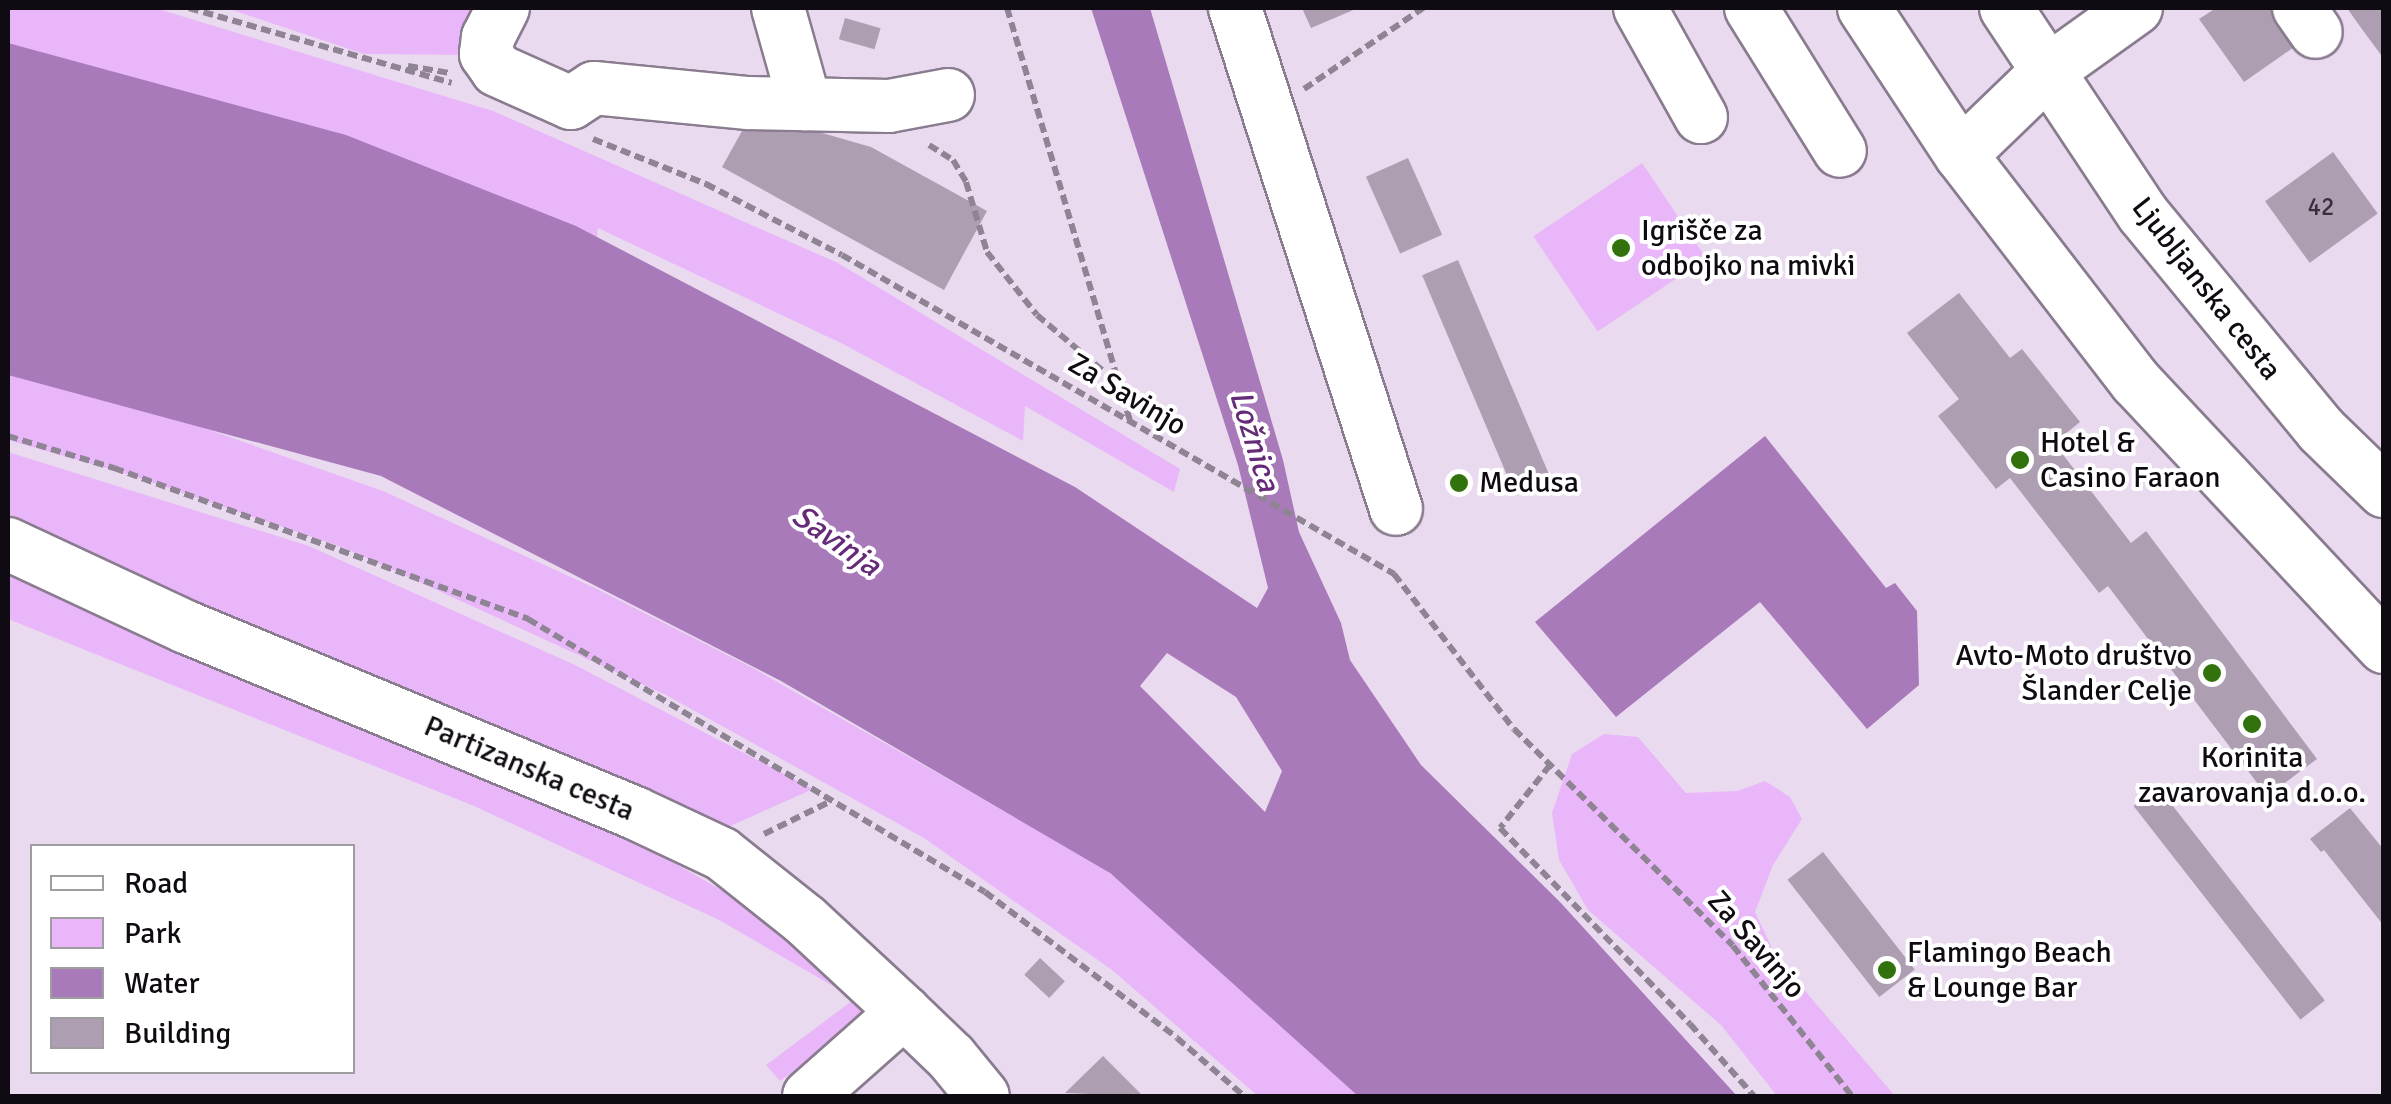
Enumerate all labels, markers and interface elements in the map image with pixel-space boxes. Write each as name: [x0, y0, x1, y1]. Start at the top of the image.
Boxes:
street label: Ljubljanska cesta: [2123, 190, 2289, 388]
house number: 42: [2308, 192, 2334, 222]
place label: Igrišče za odbojko na mivki: [1641, 213, 1855, 284]
marker: Igrišče za odbojko na mivki: [1610, 237, 1632, 259]
street label: Za Savinjo: [1061, 346, 1193, 444]
water label: Ložnica: [1220, 386, 1288, 496]
place label: Hotel & Casino Faraon: [2040, 425, 2221, 496]
marker: Hotel & Casino Faraon: [2009, 449, 2031, 471]
place label: Medusa: [1479, 465, 1579, 501]
marker: Medusa: [1448, 472, 1470, 494]
water label: Savinja: [784, 497, 888, 585]
place label: Avto-Moto društvo Šlander Celje: [1956, 638, 2192, 708]
marker: Avto-Moto društvo Šlander Celje: [2201, 662, 2223, 684]
street label: Partizanska cesta: [418, 709, 640, 829]
marker: Korinita zavarovanja d.o.o.: [2241, 713, 2263, 735]
place label: Korinita zavarovanja d.o.o.: [2138, 740, 2366, 810]
legend: [30, 844, 355, 1074]
text: Road: [124, 865, 188, 902]
street label: Za Savinjo: [1699, 884, 1813, 1006]
text: Park: [124, 915, 182, 952]
place label: Flamingo Beach & Lounge Bar: [1907, 935, 2112, 1006]
marker: Flamingo Beach & Lounge Bar: [1876, 959, 1898, 981]
text: Water: [124, 965, 200, 1002]
text: Building: [124, 1015, 231, 1052]

